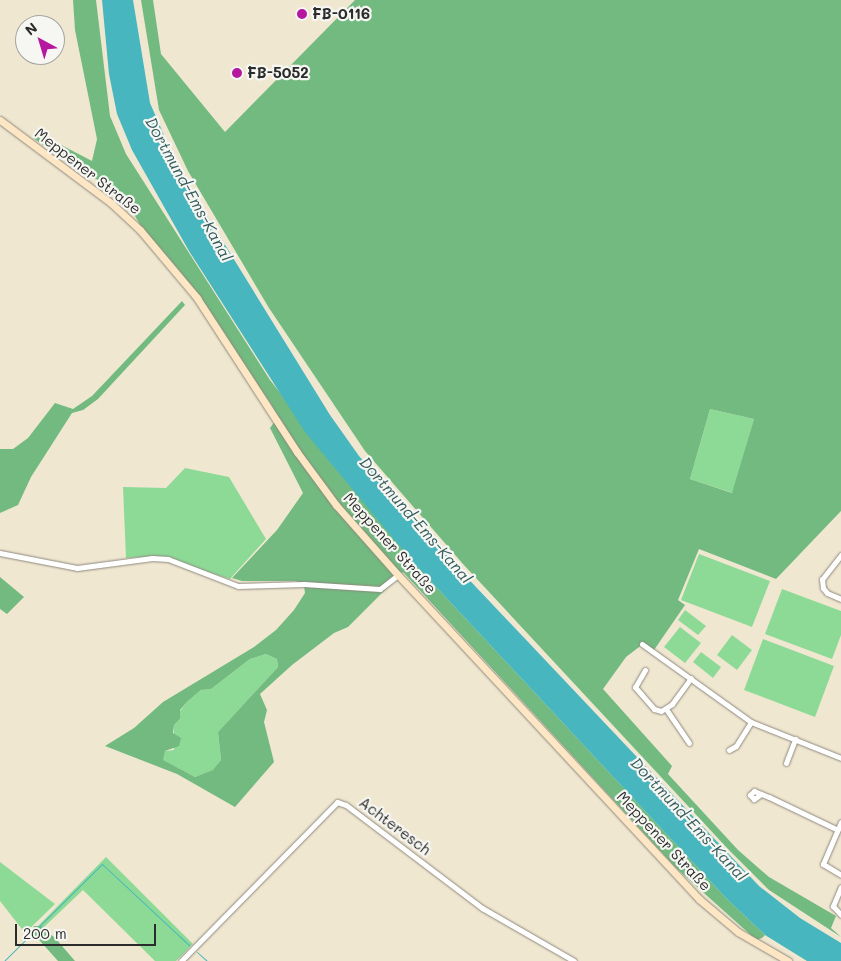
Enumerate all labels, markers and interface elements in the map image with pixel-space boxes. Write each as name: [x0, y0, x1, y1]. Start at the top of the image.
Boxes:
place label: FB-0116: [312, 5, 370, 23]
marker: FB-0116: [296, 8, 308, 20]
north arrow: [15, 15, 65, 65]
text: N: [21, 18, 41, 39]
place label: FB-5052: [247, 64, 309, 82]
marker: FB-5052: [231, 67, 243, 79]
water label: Dortmund-Ems-Kanal: [141, 114, 237, 264]
street label: Meppener Straße: [31, 124, 145, 218]
water label: Dortmund-Ems-Kanal: [356, 453, 476, 587]
street label: Meppener Straße: [340, 489, 440, 597]
water label: Dortmund-Ems-Kanal: [627, 753, 751, 885]
street label: Meppener Straße: [613, 787, 715, 895]
street label: Achteresch: [356, 793, 434, 859]
scale bar: [18, 914, 159, 946]
text: 200 m: [23, 923, 67, 943]

